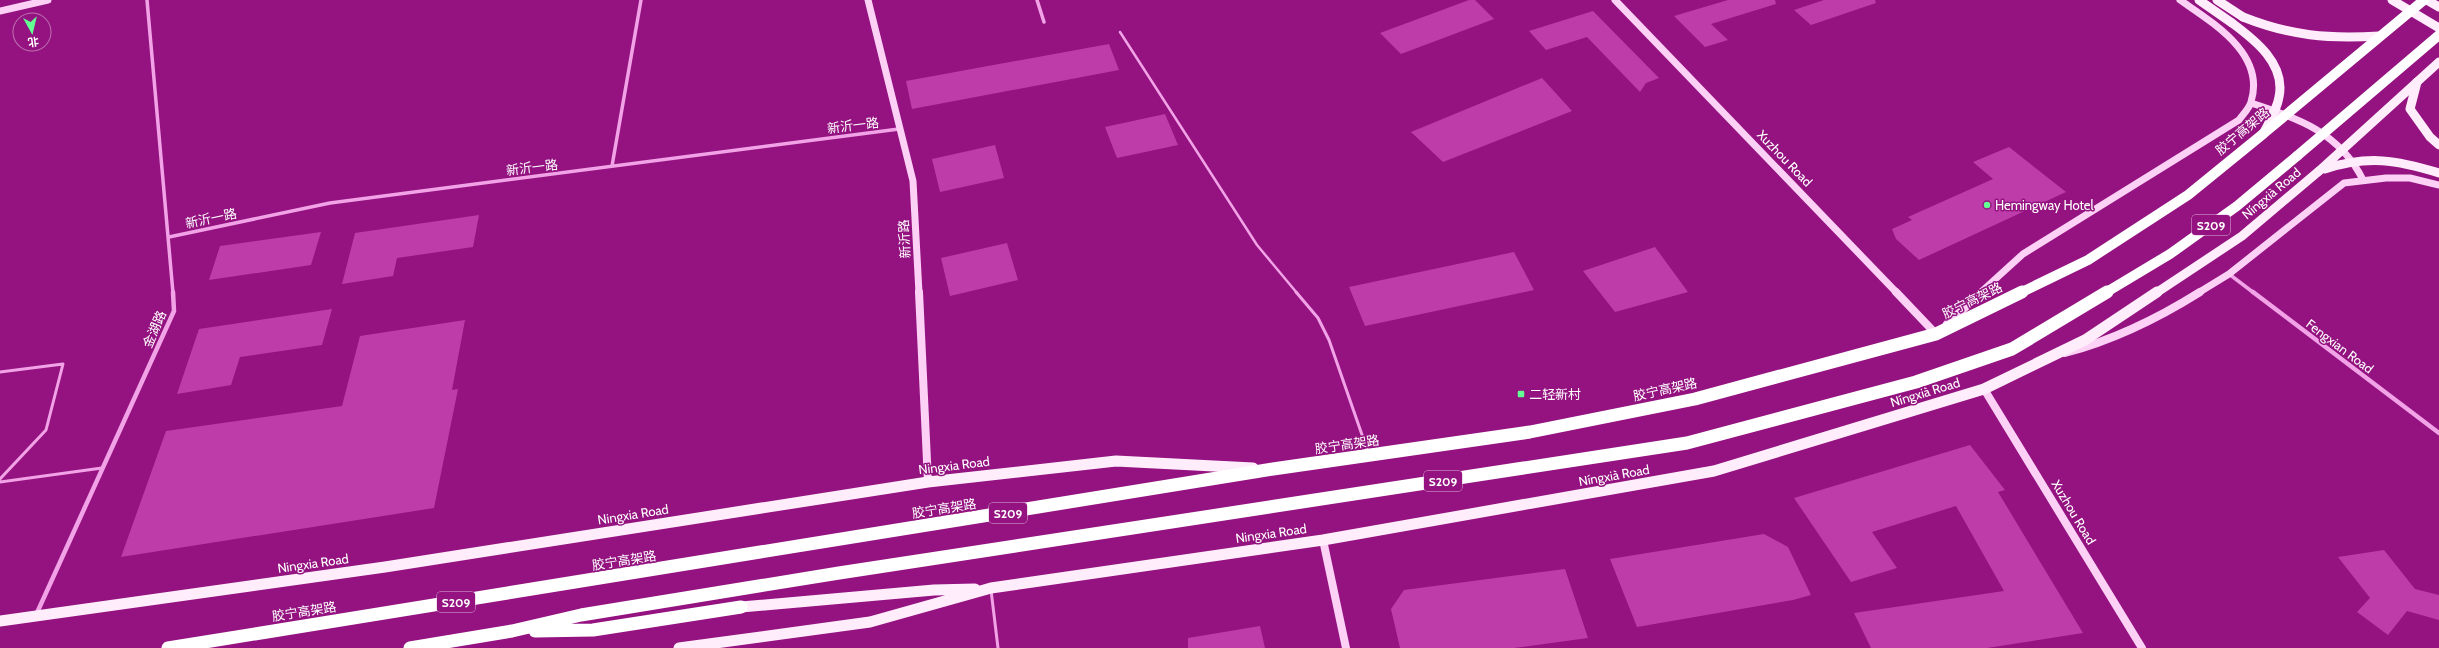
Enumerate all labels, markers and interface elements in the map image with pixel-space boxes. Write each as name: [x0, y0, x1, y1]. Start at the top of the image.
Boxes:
north arrow: [12, 12, 52, 52]
text: 北: [27, 34, 40, 50]
street label: 胶宁高架路: [2212, 104, 2272, 158]
street label: 新沂一路: [826, 114, 880, 136]
street label: Xuzhou Road: [1754, 126, 1816, 190]
street label: 新沂一路: [505, 156, 559, 178]
street label: Níngxià Road: [2238, 164, 2304, 222]
place label: Hemingway Hotel: [1995, 197, 2094, 213]
marker: Hemingway Hotel: [1982, 200, 1992, 210]
street label: 新沂一路: [184, 205, 238, 231]
road number: S209: [2192, 215, 2230, 235]
street label: 新沂路: [895, 219, 913, 259]
street label: 胶宁高架路: [1939, 279, 2005, 321]
street label: 金湖路: [139, 308, 169, 350]
street label: Fengxian Road: [2303, 315, 2377, 377]
street label: 胶宁高架路: [1632, 374, 1698, 404]
street label: Níngxià Road: [1888, 374, 1962, 410]
place label: 二轻新村: [1529, 386, 1581, 402]
marker: 二轻新村: [1516, 389, 1526, 399]
street label: 胶宁高架路: [1314, 432, 1380, 456]
street label: Ningxia Road: [917, 453, 991, 477]
street label: Níngxià Road: [1577, 461, 1651, 489]
road number: S209: [1424, 471, 1462, 491]
street label: Xuzhou Road: [2048, 477, 2100, 547]
street label: 胶宁高架路: [911, 495, 977, 521]
street label: Ningxia Road: [596, 500, 670, 528]
road number: S209: [989, 503, 1027, 523]
street label: Ningxia Road: [1234, 520, 1308, 546]
street label: 胶宁高架路: [591, 547, 657, 573]
street label: Ningxia Road: [276, 550, 350, 576]
road number: S209: [437, 592, 475, 612]
street label: 胶宁高架路: [271, 598, 337, 624]

